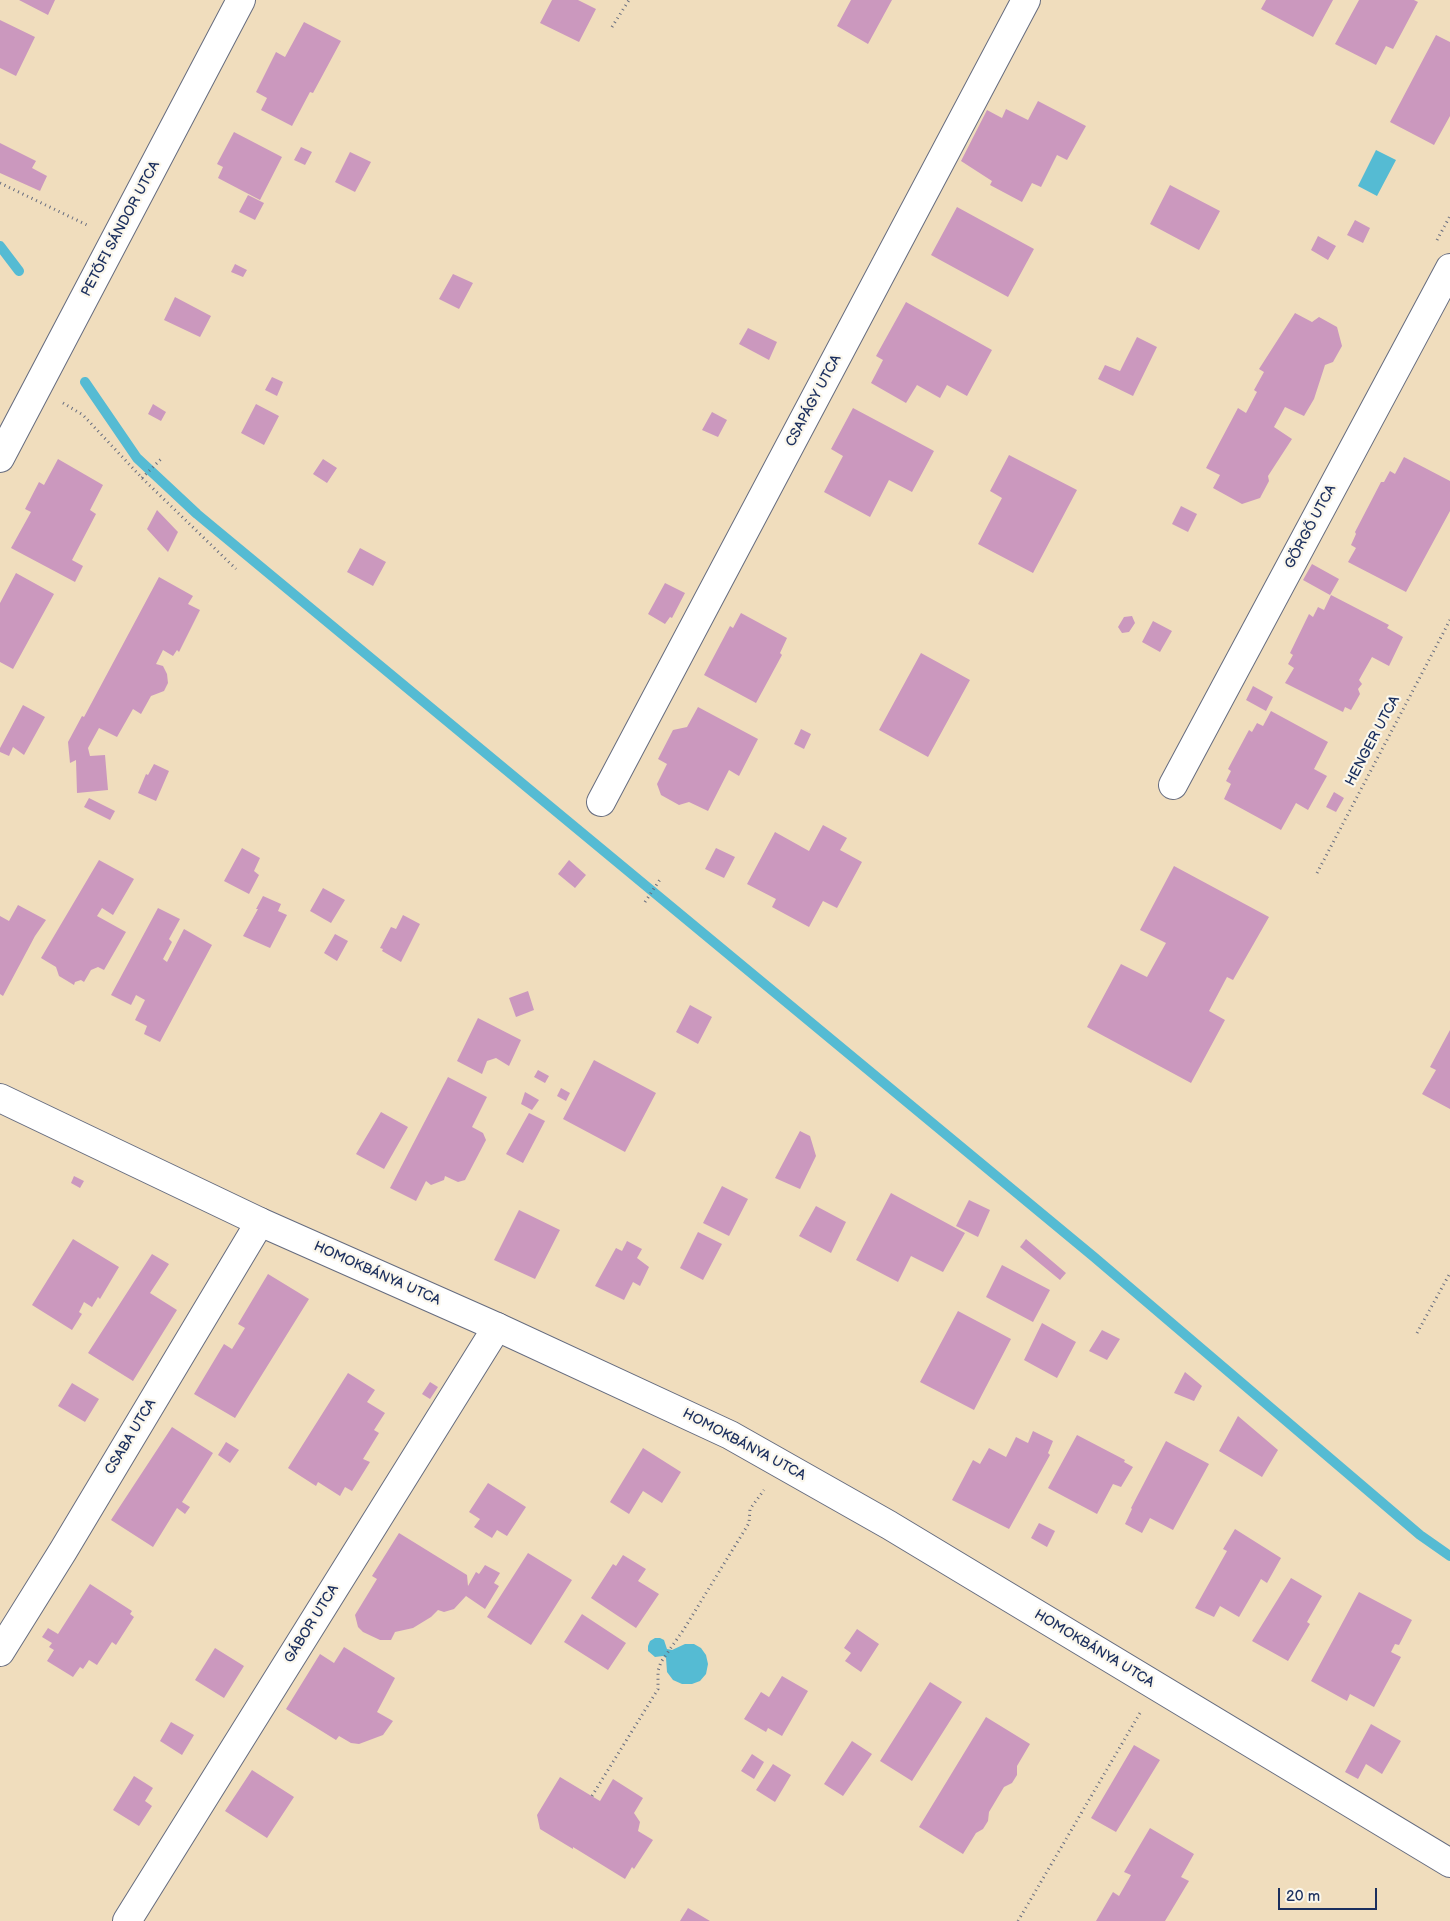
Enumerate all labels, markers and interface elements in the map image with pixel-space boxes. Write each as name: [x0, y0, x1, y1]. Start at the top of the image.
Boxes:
street label: PETŐFI SÁNDOR UTCA: [78, 158, 164, 300]
street label: CSAPÁGY UTCA: [783, 352, 845, 450]
street label: GÖRGŐ UTCA: [1282, 482, 1340, 572]
street label: HENGER UTCA: [1342, 693, 1404, 789]
street label: HOMOKBÁNYA UTCA: [311, 1238, 443, 1310]
street label: CSABA UTCA: [102, 1396, 160, 1478]
street label: HOMOKBÁNYA UTCA: [680, 1405, 808, 1485]
street label: GÁBOR UTCA: [281, 1582, 343, 1666]
street label: HOMOKBÁNYA UTCA: [1031, 1607, 1157, 1691]
scale bar: [1280, 1878, 1379, 1910]
text: 20 m: [1286, 1887, 1320, 1906]

